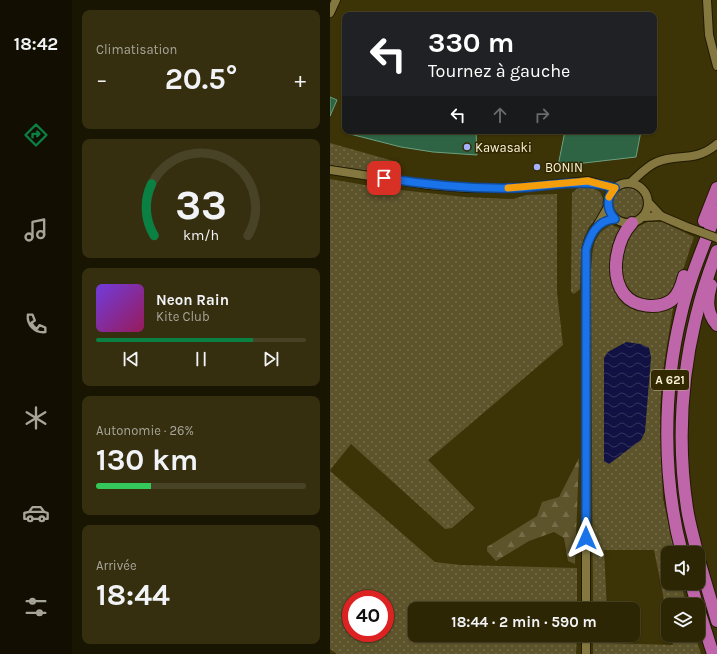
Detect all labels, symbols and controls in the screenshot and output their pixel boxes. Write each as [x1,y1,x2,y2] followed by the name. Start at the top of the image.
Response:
[428,26,514,59] text: 330 m
[362,28,414,80] icon: left
[14,33,58,55] text: 18:42
[96,42,177,57] text: Climatisation
[428,60,570,82] text: Tournez à gauche
[165,61,237,97] text: 20.5°
[96,67,108,93] text: −
[294,67,306,93] text: +
[447,104,469,126] icon: left
[489,104,511,126] icon: ahead
[531,104,553,126] icon: right
[22,121,50,149] icon: directions
[475,140,532,155] place label: Kawasaki
[462,142,472,152] marker: Kawasaki
[545,160,583,175] place label: BONIN
[367,161,401,195] pin
[532,162,542,172] marker: BONIN
[373,167,395,189] icon: arrive
[175,181,227,229] text: 33
[22,216,50,244] icon: music
[183,227,219,244] text: km/h
[156,291,229,309] text: Neon Rain
[156,309,210,324] text: Kite Club
[22,310,50,338] icon: phone
[120,348,142,370] icon: previous
[190,348,212,370] icon: pause
[260,348,282,370] icon: next
[651,370,689,390] road number: A 621
[22,404,50,432] icon: climate
[96,423,194,438] text: Autonomie · 26%
[96,442,198,478] text: 130 km
[22,499,50,527] icon: car
[565,517,607,559] position arrow
[661,546,705,642] map controls
[661,546,705,590] button: sound
[96,558,137,573] text: Arrivée
[96,577,170,613] text: 18:44
[342,590,394,642] speed limit sign: 40
[22,593,50,621] icon: filters
[661,598,705,642] button: layers
[451,613,597,631] text: 18:44 · 2 min · 590 m

